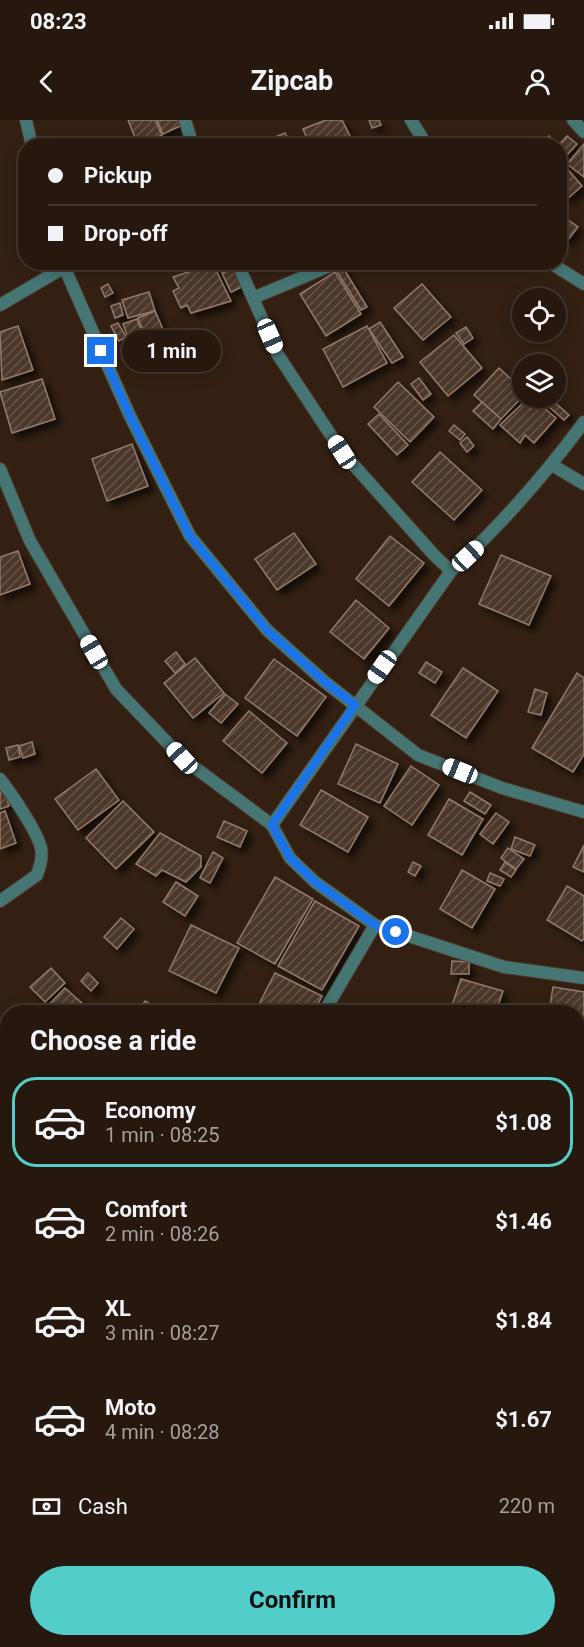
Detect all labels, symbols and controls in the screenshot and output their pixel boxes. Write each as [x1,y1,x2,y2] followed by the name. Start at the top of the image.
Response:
[30,9,87,34] text: 08:23
[30,65,63,98] icon: back
[251,65,333,97] text: Zipcab
[521,65,554,98] icon: person
[84,163,152,188] text: Pickup
[84,221,168,246] text: Drop-off
[512,288,566,408] map controls
[512,288,566,342] button: locate
[254,316,286,356] car
[122,330,221,372] callout: 1 min
[87,337,114,364] route end
[146,339,197,363] text: 1 min
[512,354,566,408] button: layers
[325,432,359,472] car
[449,537,487,575] car
[77,632,111,672] car
[364,647,400,687] car
[163,739,201,777] car
[440,756,480,786] car
[382,918,409,945] route start
[30,1025,196,1057] text: Choose a ride
[33,1095,87,1149] icon: car
[105,1098,196,1123] text: Economy
[495,1110,552,1135] text: $1.08
[105,1123,220,1147] text: 1 min · 08:25
[33,1194,87,1248] icon: car
[105,1197,187,1222] text: Comfort
[495,1209,552,1234] text: $1.46
[105,1222,220,1246] text: 2 min · 08:26
[33,1293,87,1347] icon: car
[105,1296,131,1321] text: XL
[495,1308,552,1333] text: $1.84
[105,1321,220,1345] text: 3 min · 08:27
[33,1392,87,1446] icon: car
[105,1395,156,1420] text: Moto
[495,1407,552,1432] text: $1.67
[105,1420,220,1444] text: 4 min · 08:28
[30,1490,63,1523] icon: cash
[78,1494,128,1519] text: Cash
[499,1494,555,1518] text: 220 m
[30,1566,555,1635] button: Confirm

